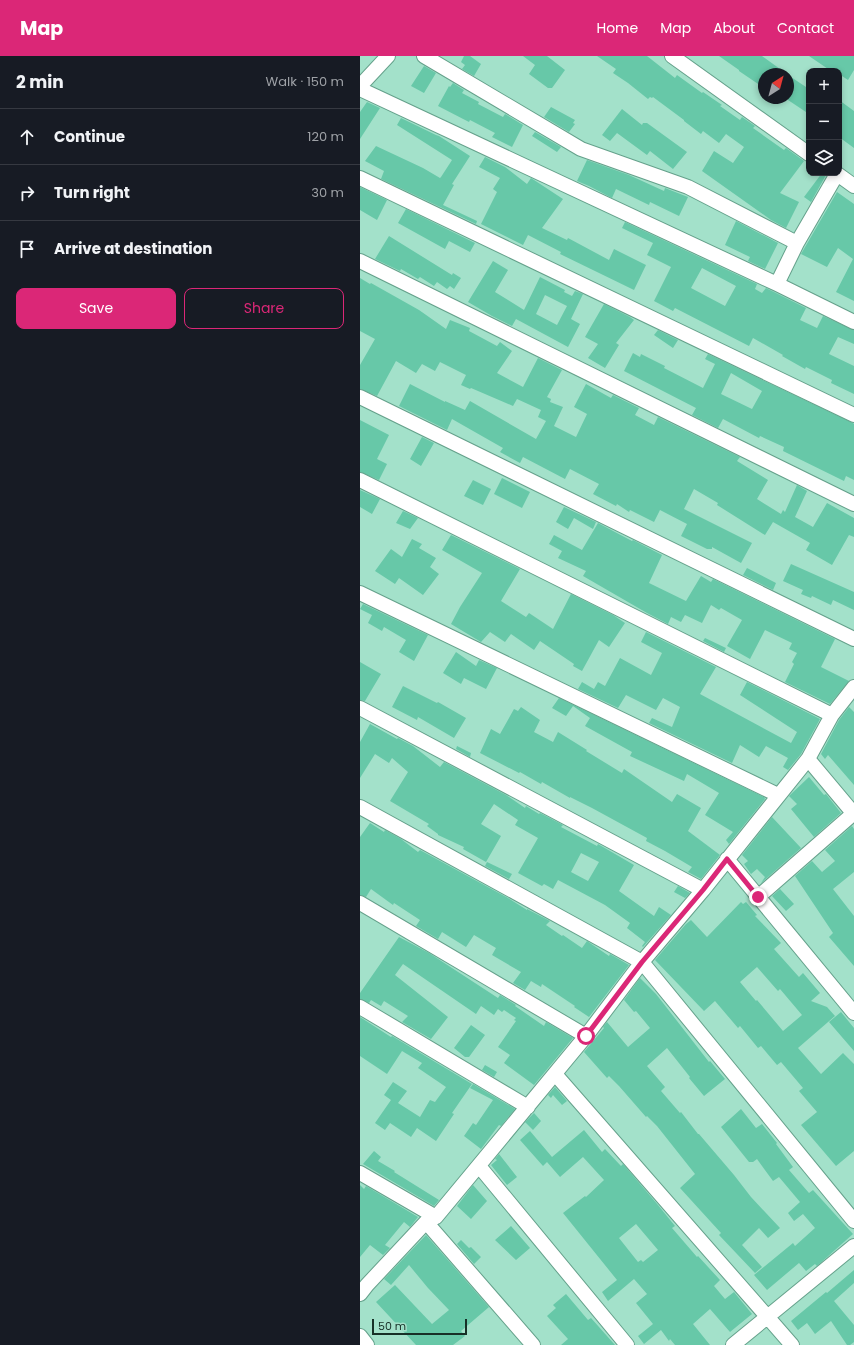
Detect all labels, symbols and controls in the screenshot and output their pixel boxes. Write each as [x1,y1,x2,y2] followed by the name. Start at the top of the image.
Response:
[20,15,63,42] text: Map
[596,18,638,38] text: Home
[660,18,691,38] text: Map
[713,18,755,38] text: About
[777,18,834,38] text: Contact
[758,68,794,104] north arrow
[806,68,842,176] map controls
[806,68,842,104] button: +
[16,70,64,94] text: 2 min
[266,72,344,91] text: Walk · 150 m
[806,104,842,140] button: −
[16,126,38,148] icon: ahead
[54,126,125,147] text: Continue
[307,127,344,146] text: 120 m
[806,140,842,176] button: layers
[16,182,38,204] icon: right
[54,182,130,203] text: Turn right
[311,183,344,202] text: 30 m
[16,238,38,260] icon: arrive
[54,238,212,259] text: Arrive at destination
[16,288,176,329] button: Save
[184,288,344,329] button: Share
[749,888,767,906] route end
[577,1027,595,1045] route start
[372,1317,467,1336] scale bar
[378,1318,406,1334] text: 50 m

